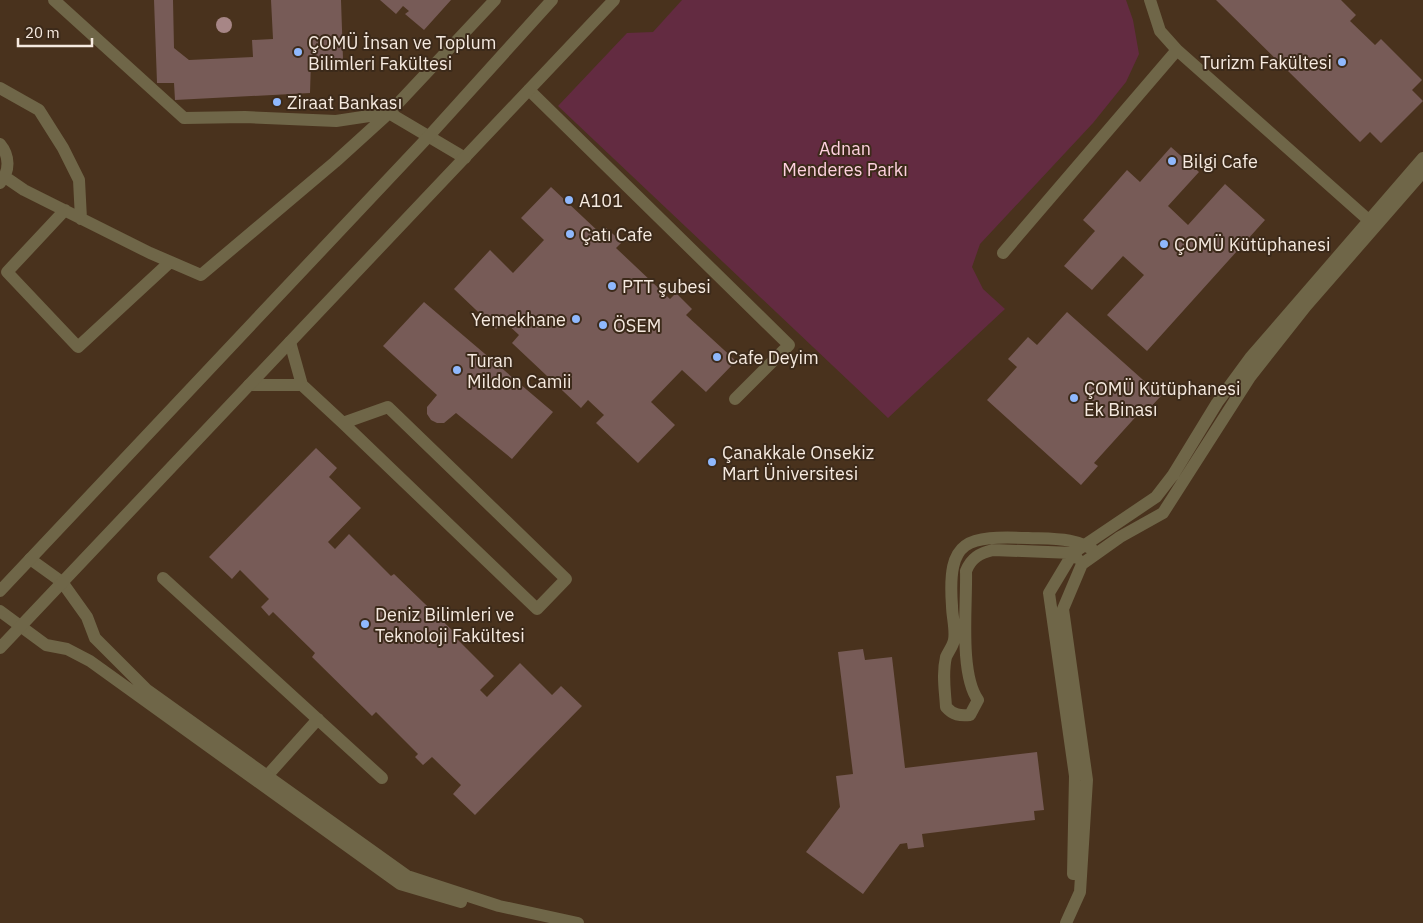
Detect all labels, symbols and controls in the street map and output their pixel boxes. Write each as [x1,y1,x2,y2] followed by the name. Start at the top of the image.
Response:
[18,15,91,47] scale bar
[25,23,60,42] text: 20 m
[308,31,496,75] place label: ÇOMÜ İnsan ve Toplum Bilimleri Fakültesi
[292,46,304,58] marker: ÇOMÜ İnsan ve Toplum Bilimleri Fakültesi
[1200,51,1332,74] place label: Turizm Fakültesi
[1336,56,1348,68] marker: Turizm Fakültesi
[287,91,402,114] place label: Ziraat Bankası
[271,96,283,108] marker: Ziraat Bankası
[782,137,908,181] park label: Adnan Menderes Parkı
[1182,150,1258,173] place label: Bilgi Cafe
[1166,155,1178,167] marker: Bilgi Cafe
[579,189,623,212] place label: A101
[563,194,575,206] marker: A101
[580,223,652,246] place label: Çatı Cafe
[564,228,576,240] marker: Çatı Cafe
[1174,233,1330,256] place label: ÇOMÜ Kütüphanesi
[1158,238,1170,250] marker: ÇOMÜ Kütüphanesi
[622,275,711,298] place label: PTT şubesi
[606,280,618,292] marker: PTT şubesi
[471,308,566,331] place label: Yemekhane
[570,313,582,325] marker: Yemekhane
[613,314,661,337] place label: ÖSEM
[597,319,609,331] marker: ÖSEM
[727,346,819,369] place label: Cafe Deyim
[467,349,572,393] place label: Turan Mildon Camii
[711,351,723,363] marker: Cafe Deyim
[451,364,463,376] marker: Turan Mildon Camii
[1084,377,1240,421] place label: ÇOMÜ Kütüphanesi Ek Binası
[1068,392,1080,404] marker: ÇOMÜ Kütüphanesi Ek Binası
[722,441,874,485] place label: Çanakkale Onsekiz Mart Üniversitesi
[706,456,718,468] marker: Çanakkale Onsekiz Mart Üniversitesi
[375,603,525,647] place label: Deniz Bilimleri ve Teknoloji Fakültesi
[359,618,371,630] marker: Deniz Bilimleri ve Teknoloji Fakültesi

